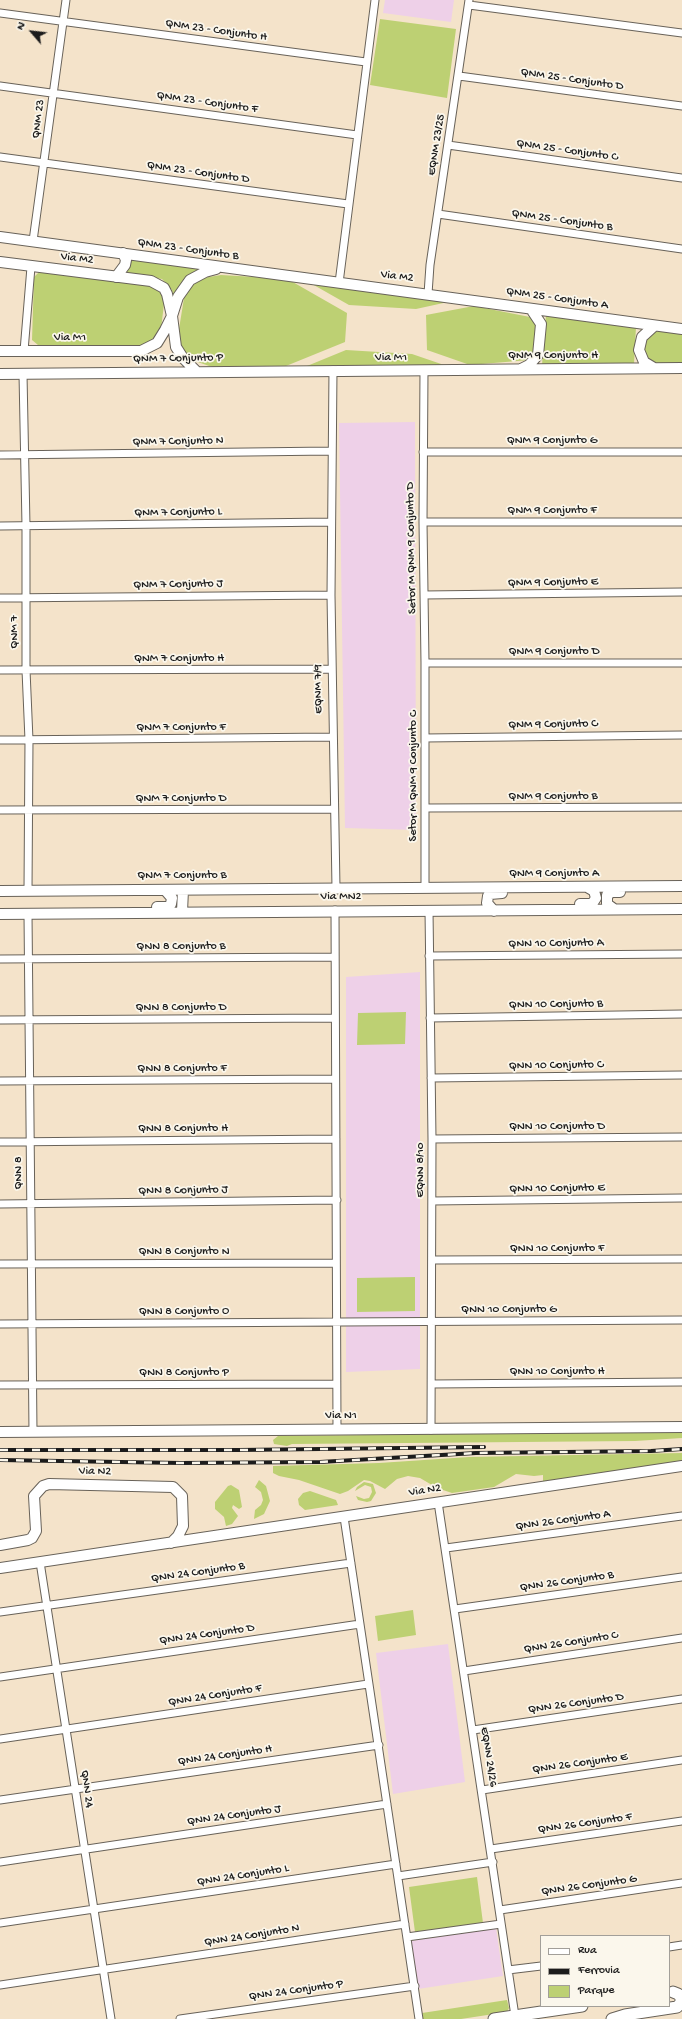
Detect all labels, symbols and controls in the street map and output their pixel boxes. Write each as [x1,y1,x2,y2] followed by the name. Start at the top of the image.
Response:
[12,12,52,52] north arrow
[164,17,268,45] street label: QNM 23 - Conjunto H
[14,20,28,32] text: N
[520,66,624,94] street label: QNM 25 - Conjunto D
[155,89,259,117] street label: QNM 23 - Conjunto F
[29,99,49,139] street label: QNM 23
[425,113,449,177] street label: EQNM 23/25
[515,137,619,165] street label: QNM 25 - Conjunto C
[146,159,250,187] street label: QNM 23 - Conjunto D
[510,207,614,235] street label: QNM 25 - Conjunto B
[137,236,239,264] street label: QNM 23 - Conjunto B
[60,250,94,268] street label: Via M2
[380,268,414,286] street label: Via M2
[505,285,609,313] street label: QNM 25 - Conjunto A
[54,331,86,345] street label: Via M1
[508,349,598,363] street label: QNM 9 Conjunto H
[133,351,223,367] street label: QNM 7 Conjunto P
[375,351,407,365] street label: Via M1
[132,434,224,450] street label: QNM 7 Conjunto N
[507,434,597,448] street label: QNM 9 Conjunto G
[404,482,420,614] street label: Setor M QNM 9 Conjunto D
[507,504,597,518] street label: QNM 9 Conjunto F
[134,505,222,521] street label: QNM 7 Conjunto L
[508,575,598,591] street label: QNM 9 Conjunto E
[133,577,223,593] street label: QNM 7 Conjunto J
[8,615,22,649] street label: QNM 7
[509,645,599,659] street label: QNM 9 Conjunto D
[134,652,224,666] street label: QNM 7 Conjunto H
[311,664,327,714] street label: EQNM 7/9
[407,711,421,841] street label: Setor M QNM 9 Conjunto C
[508,717,598,733] street label: QNM 9 Conjunto C
[136,721,226,735] street label: QNM 7 Conjunto F
[508,790,598,804] street label: QNM 9 Conjunto B
[135,792,227,806] street label: QNM 7 Conjunto D
[509,867,599,881] street label: QNM 9 Conjunto A
[137,869,227,883] street label: QNM 7 Conjunto B
[321,890,361,904] street label: Via MN2
[508,936,604,952] street label: QNN 10 Conjunto A
[136,940,226,954] street label: QNN 8 Conjunto B
[509,997,603,1013] street label: QNN 10 Conjunto B
[135,1001,227,1015] street label: QNN 8 Conjunto D
[508,1058,604,1074] street label: QNN 10 Conjunto C
[137,1062,227,1076] street label: QNN 8 Conjunto F
[509,1120,605,1134] street label: QNN 10 Conjunto D
[138,1122,228,1136] street label: QNN 8 Conjunto H
[414,1142,428,1198] street label: EQNN 8/10
[12,1156,26,1190] street label: QNN 8
[509,1181,605,1197] street label: QNN 10 Conjunto E
[138,1183,228,1199] street label: QNN 8 Conjunto J
[510,1242,604,1256] street label: QNN 10 Conjunto F
[138,1245,230,1259] street label: QNN 8 Conjunto N
[461,1303,557,1317] street label: QNN 10 Conjunto G
[139,1305,229,1319] street label: QNN 8 Conjunto O
[509,1365,605,1379] street label: QNN 10 Conjunto H
[139,1366,229,1380] street label: QNN 8 Conjunto P
[325,1409,357,1423] street label: Via N1
[79,1465,111,1479] street label: Via N2
[408,1481,442,1501] street label: Via N2
[515,1507,611,1535] street label: QNN 26 Conjunto A
[150,1559,246,1587] street label: QNN 24 Conjunto B
[519,1568,615,1596] street label: QNN 26 Conjunto B
[158,1621,256,1649] street label: QNN 24 Conjunto D
[523,1628,619,1658] street label: QNN 26 Conjunto C
[167,1682,263,1710] street label: QNN 24 Conjunto F
[527,1690,625,1718] street label: QNN 26 Conjunto D
[476,1726,500,1788] street label: EQNN 24/26
[177,1742,273,1770] street label: QNN 24 Conjunto H
[531,1750,629,1778] street label: QNN 26 Conjunto E
[76,1769,96,1809] street label: QNN 24
[186,1802,282,1830] street label: QNN 24 Conjunto J
[537,1810,633,1838] street label: QNN 26 Conjunto F
[196,1862,290,1890] street label: QNN 24 Conjunto L
[540,1872,638,1900] street label: QNN 26 Conjunto G
[203,1921,301,1951] street label: QNN 24 Conjunto N
[540,1935,670,2007] legend
[578,1944,597,1958] text: Rua
[578,1964,620,1978] text: Ferrovia
[248,1977,344,2005] street label: QNN 24 Conjunto P
[578,1984,615,1998] text: Parque

